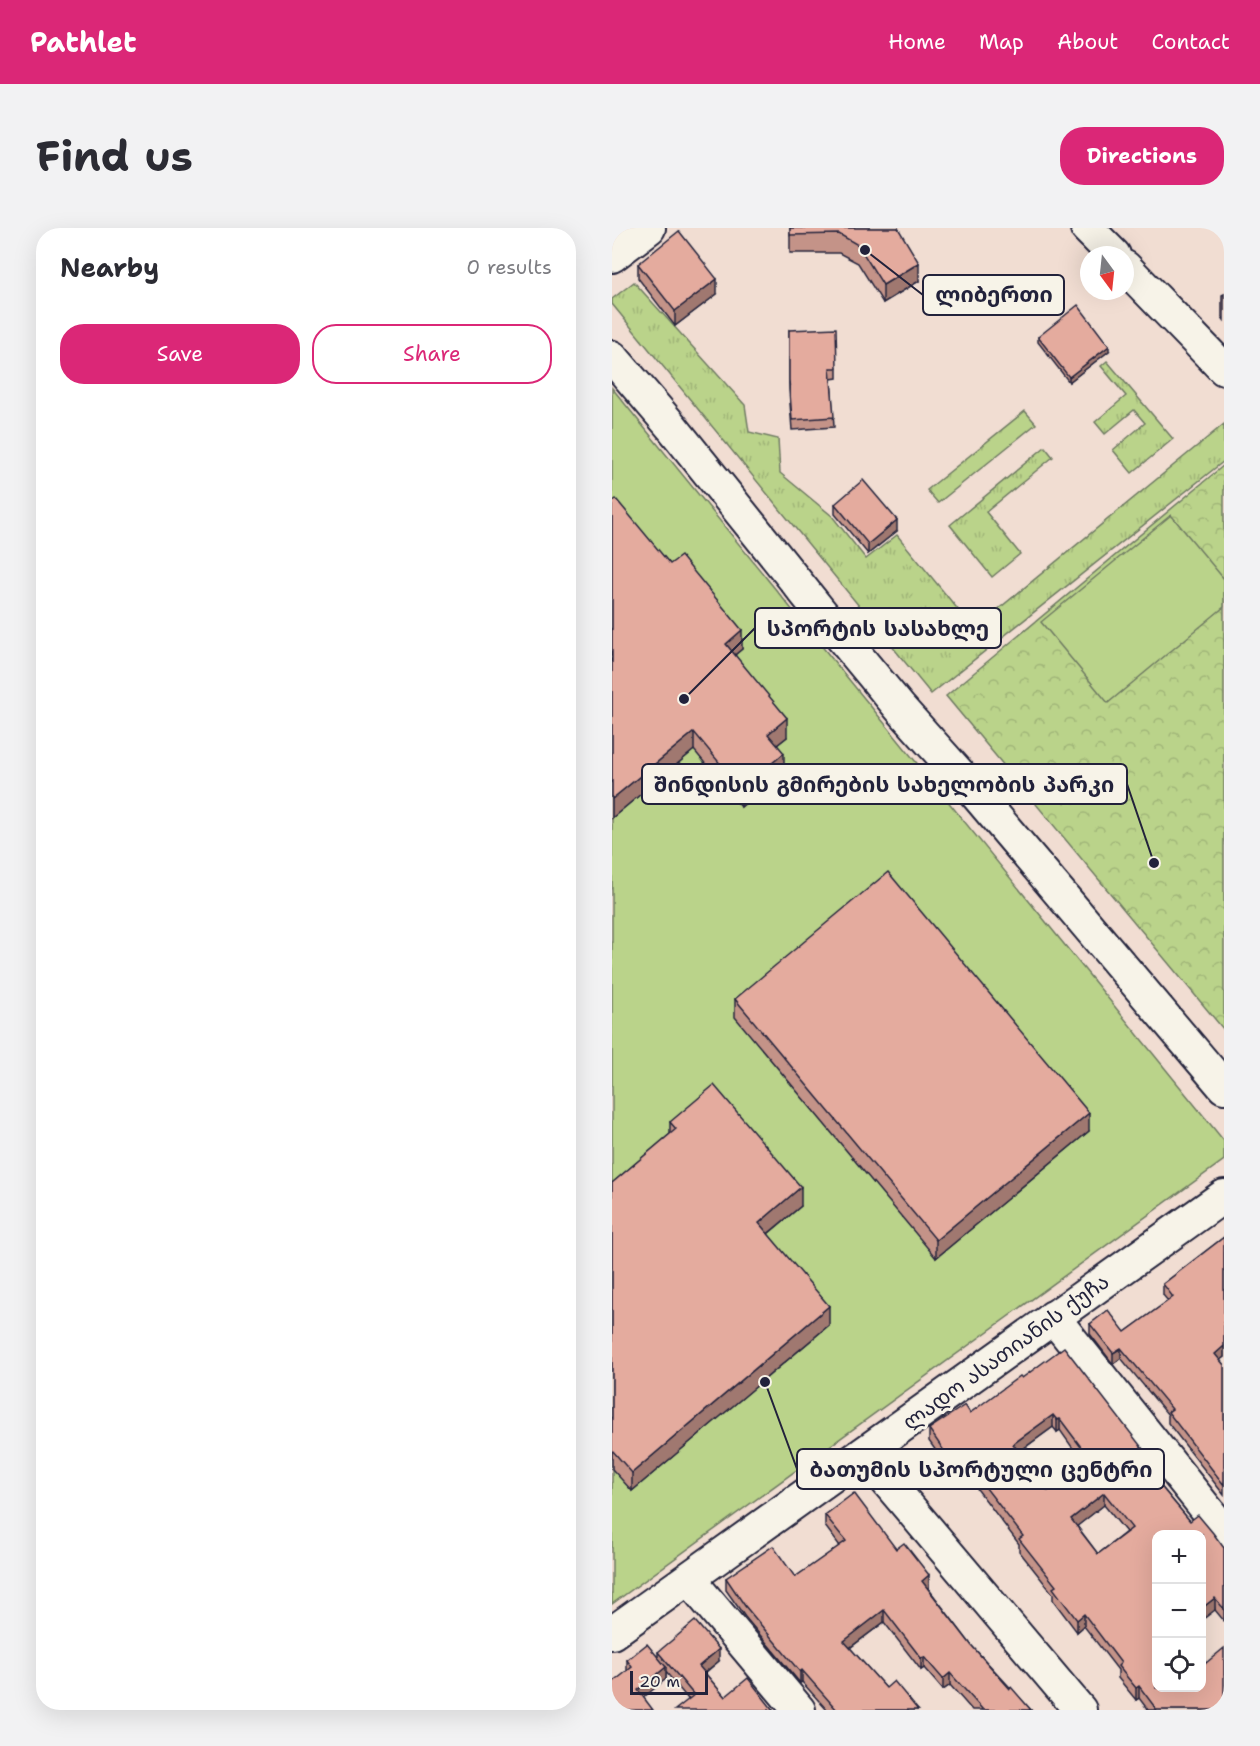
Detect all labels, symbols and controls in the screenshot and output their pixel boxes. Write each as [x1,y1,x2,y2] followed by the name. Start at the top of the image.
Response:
[30,23,137,61] text: Pathlet
[888,28,946,56] text: Home
[979,28,1024,56] text: Map
[1057,28,1118,56] text: About
[1151,28,1230,56] text: Contact
[1060,127,1224,185] button: Directions
[36,128,193,184] text: Find us
[1080,246,1134,300] north arrow
[60,250,159,285] text: Nearby
[466,254,552,280] text: 0 results
[923,275,1064,315] callout: ლიბერთი
[935,280,1053,309] text: ლიბერთი
[60,324,300,384] button: Save
[312,324,552,384] button: Share
[755,608,1001,648] callout: სპორტის სასახლე
[767,614,989,643] text: სპორტის სასახლე
[642,764,1127,804] callout: შინდისის გმირების სახელობის პარკი
[654,770,1114,799] text: შინდისის გმირების სახელობის პარკი
[897,1268,1115,1436] street label: ლადო ასათიანის ქუჩა
[797,1449,1164,1489] callout: ბათუმის სპორტული ცენტრი
[810,1455,1152,1484] text: ბათუმის სპორტული ცენტრი
[1152,1530,1206,1692] map controls
[1152,1530,1206,1584] button: +
[1152,1584,1206,1638] button: −
[1152,1638,1206,1692] button: locate
[630,1668,708,1696] scale bar
[639,1671,680,1692] text: 20 m

